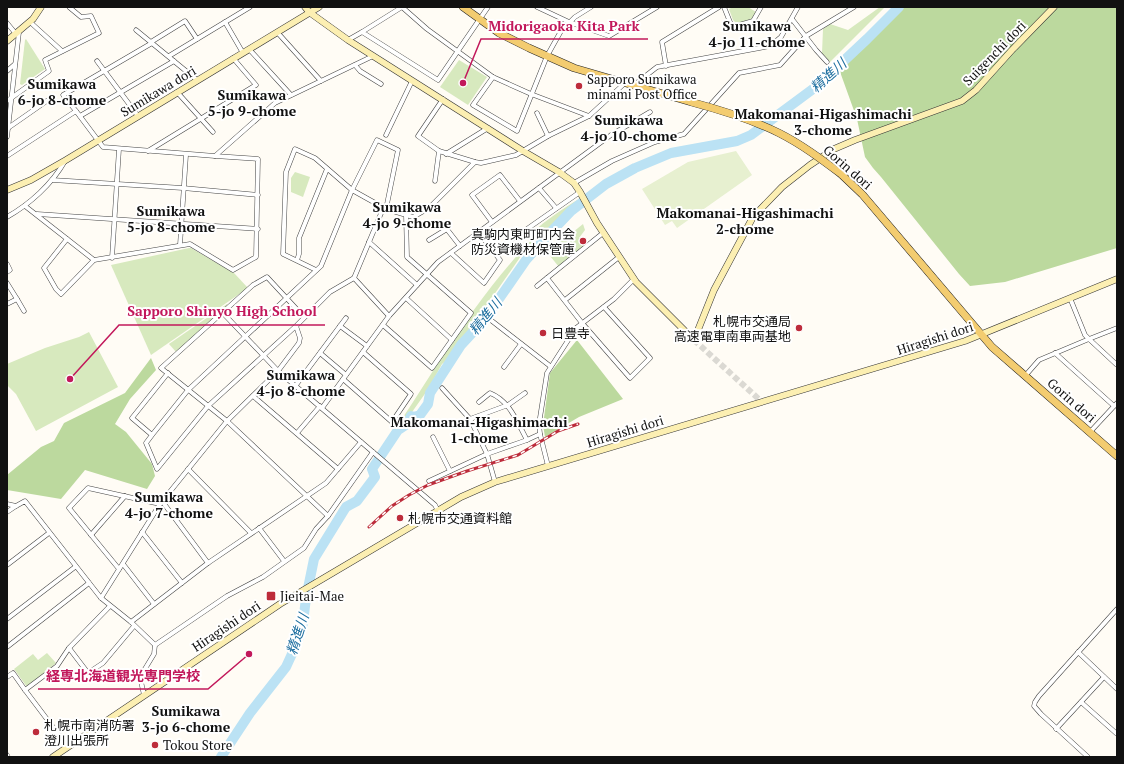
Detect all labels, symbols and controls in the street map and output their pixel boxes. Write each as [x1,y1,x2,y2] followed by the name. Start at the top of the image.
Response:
[481,13,648,39] callout: Midorigaoka Kita Park
[488,16,641,35] text: Midorigaoka Kita Park
[709,16,806,51] district label: Sumikawa 4-jo 11-chome
[959,17,1030,89] street label: Suigenchi dori
[806,53,851,96] water label: 精進川
[117,61,199,121] street label: Sumikawa dori
[587,70,697,103] place label: Sapporo Sumikawa minami Post Office
[18,74,107,109] district label: Sumikawa 6-jo 8-chome
[574,81,584,91] marker: Sapporo Sumikawa minami Post Office
[208,85,297,120] district label: Sumikawa 5-jo 9-chome
[734,104,912,139] district label: Makomanai-Higashimachi 3-chome
[581,110,678,145] district label: Sumikawa 4-jo 10-chome
[820,141,876,193] street label: Gorin dori
[363,197,452,232] district label: Sumikawa 4-jo 9-chome
[127,201,216,236] district label: Sumikawa 5-jo 8-chome
[656,203,834,238] district label: Makomanai-Higashimachi 2-chome
[471,225,575,258] place label: 真駒内東町町内会 防災資機材保管庫
[578,236,588,246] marker: 真駒内東町町内会 防災資機材保管庫
[464,292,507,338] water label: 精進川
[119,299,325,325] callout: Sapporo Shinyo High School
[127,301,317,320] text: Sapporo Shinyo High School
[674,312,791,345] place label: 札幌市交通局 高速電車南車両基地
[894,317,976,359] street label: Hiragishi dori
[794,323,804,333] marker: 札幌市交通局 高速電車南車両基地
[551,324,590,342] place label: 日豊寺
[538,328,548,338] marker: 日豊寺
[257,365,346,400] district label: Sumikawa 4-jo 8-chome
[1044,374,1100,426] street label: Gorin dori
[584,411,666,451] street label: Hiragishi dori
[390,412,568,447] district label: Makomanai-Higashimachi 1-chome
[125,487,214,522] district label: Sumikawa 4-jo 7-chome
[408,509,512,527] place label: 札幌市交通資料館
[395,513,405,523] marker: 札幌市交通資料館
[280,587,344,605] place label: Jieitai-Mae
[265,590,277,602] marker: Jieitai-Mae
[188,596,264,656] street label: Hiragishi dori
[281,609,313,657] water label: 精進川
[38,663,208,689] callout: 経専北海道観光専門学校
[46,666,200,685] text: 経専北海道観光専門学校
[142,701,231,736] district label: Sumikawa 3-jo 6-chome
[44,716,135,749] place label: 札幌市南消防署 澄川出張所
[31,727,41,737] marker: 札幌市南消防署 澄川出張所
[163,736,232,754] place label: Tokou Store
[150,740,160,750] marker: Tokou Store

